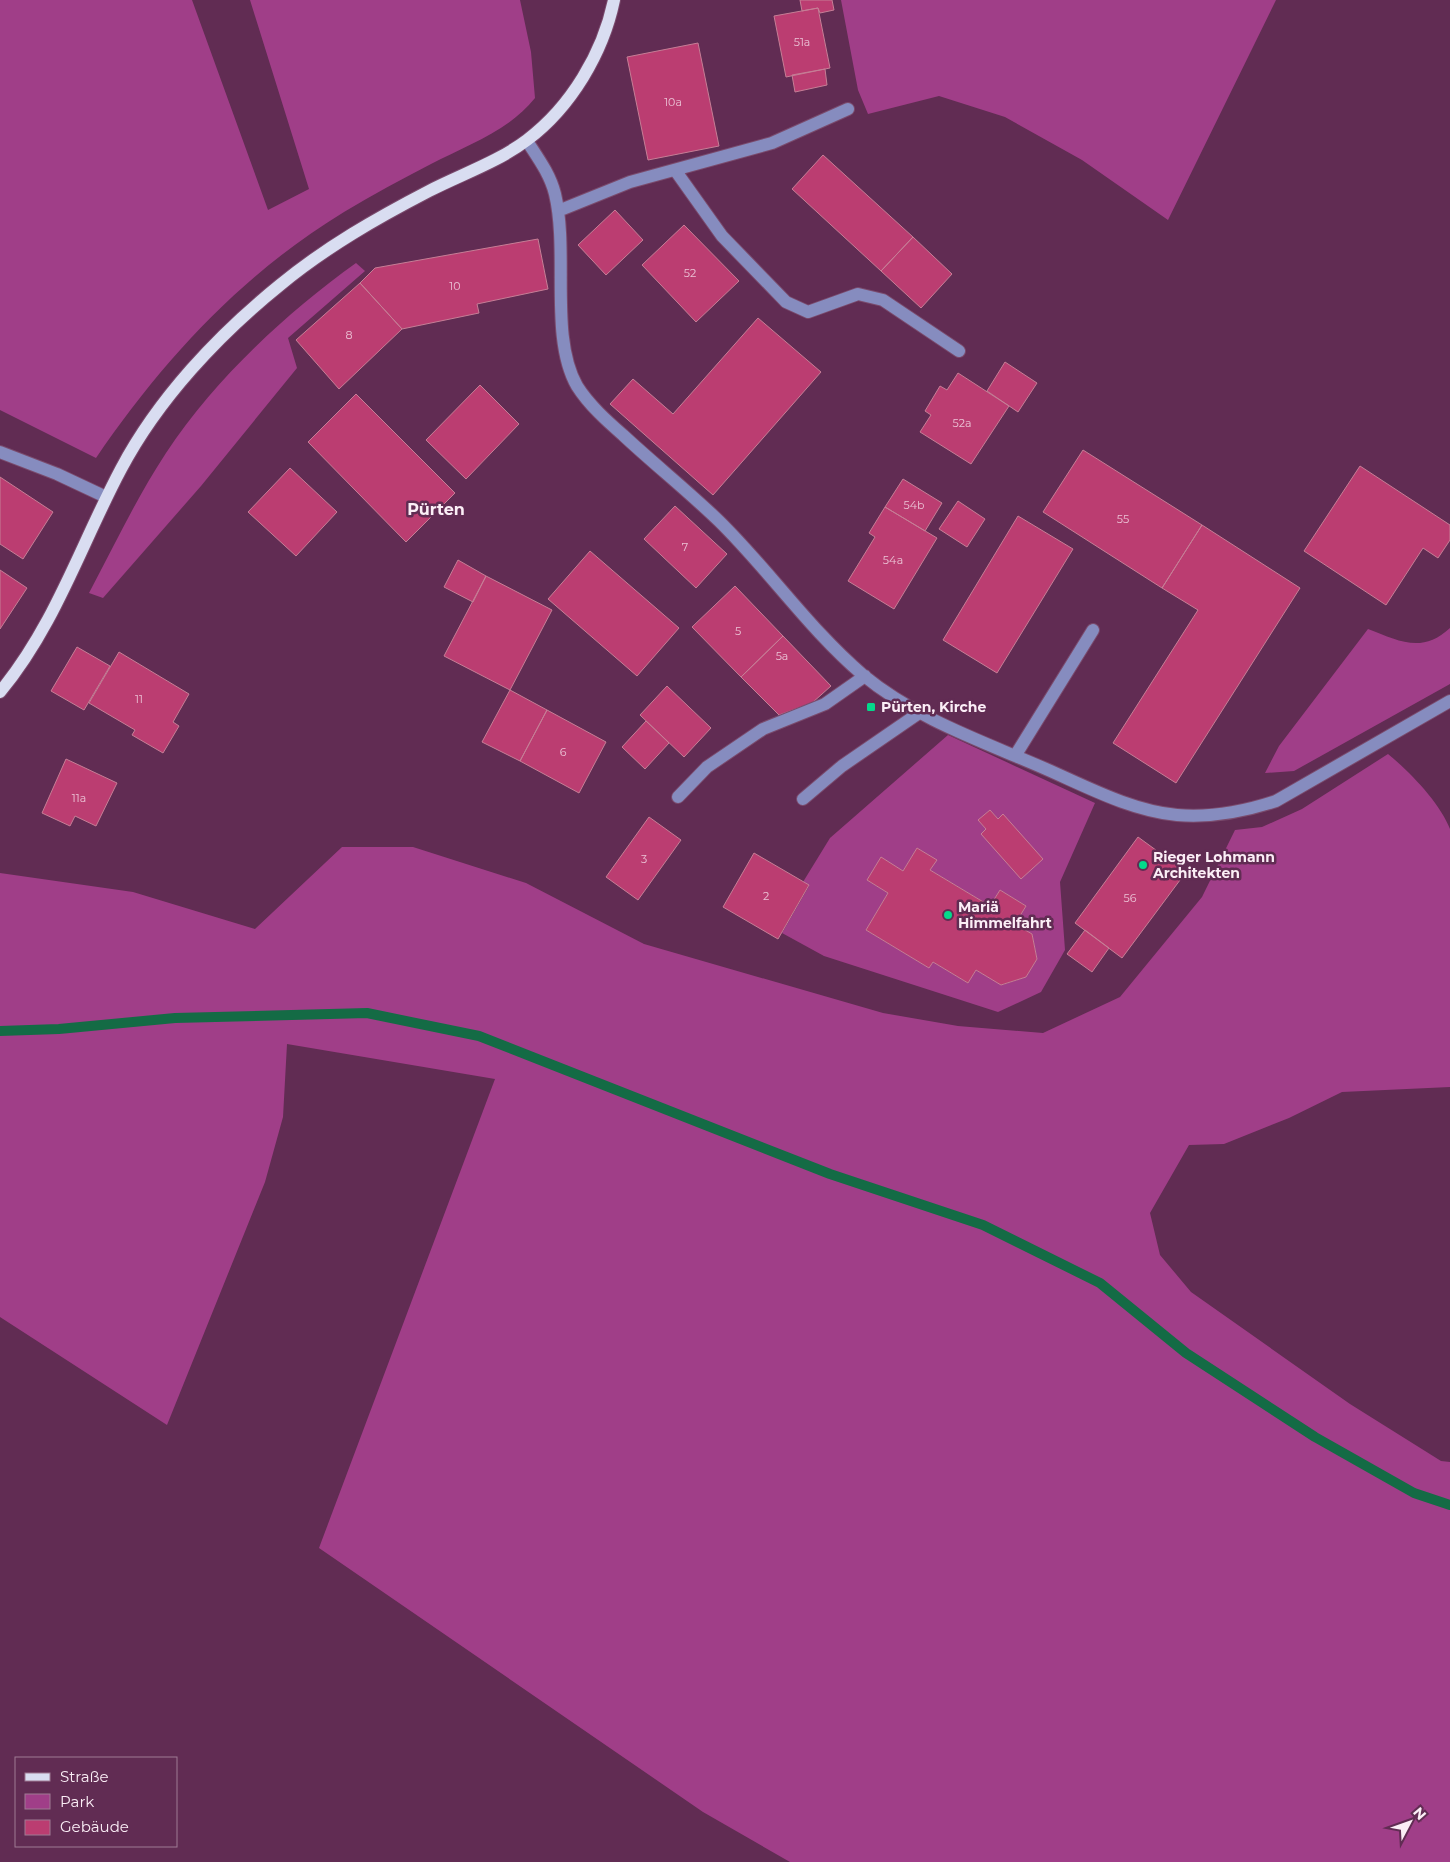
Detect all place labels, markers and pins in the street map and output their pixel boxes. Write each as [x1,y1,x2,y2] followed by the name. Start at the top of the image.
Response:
[881,698,987,716] place label: Pürten, Kirche
[865,701,877,713] marker: Pürten, Kirche
[1152,848,1275,882] place label: Rieger Lohmann Architekten
[1137,859,1149,871] marker: Rieger Lohmann Architekten
[958,898,1052,932] place label: Mariä Himmelfahrt
[942,909,954,921] marker: Mariä Himmelfahrt

